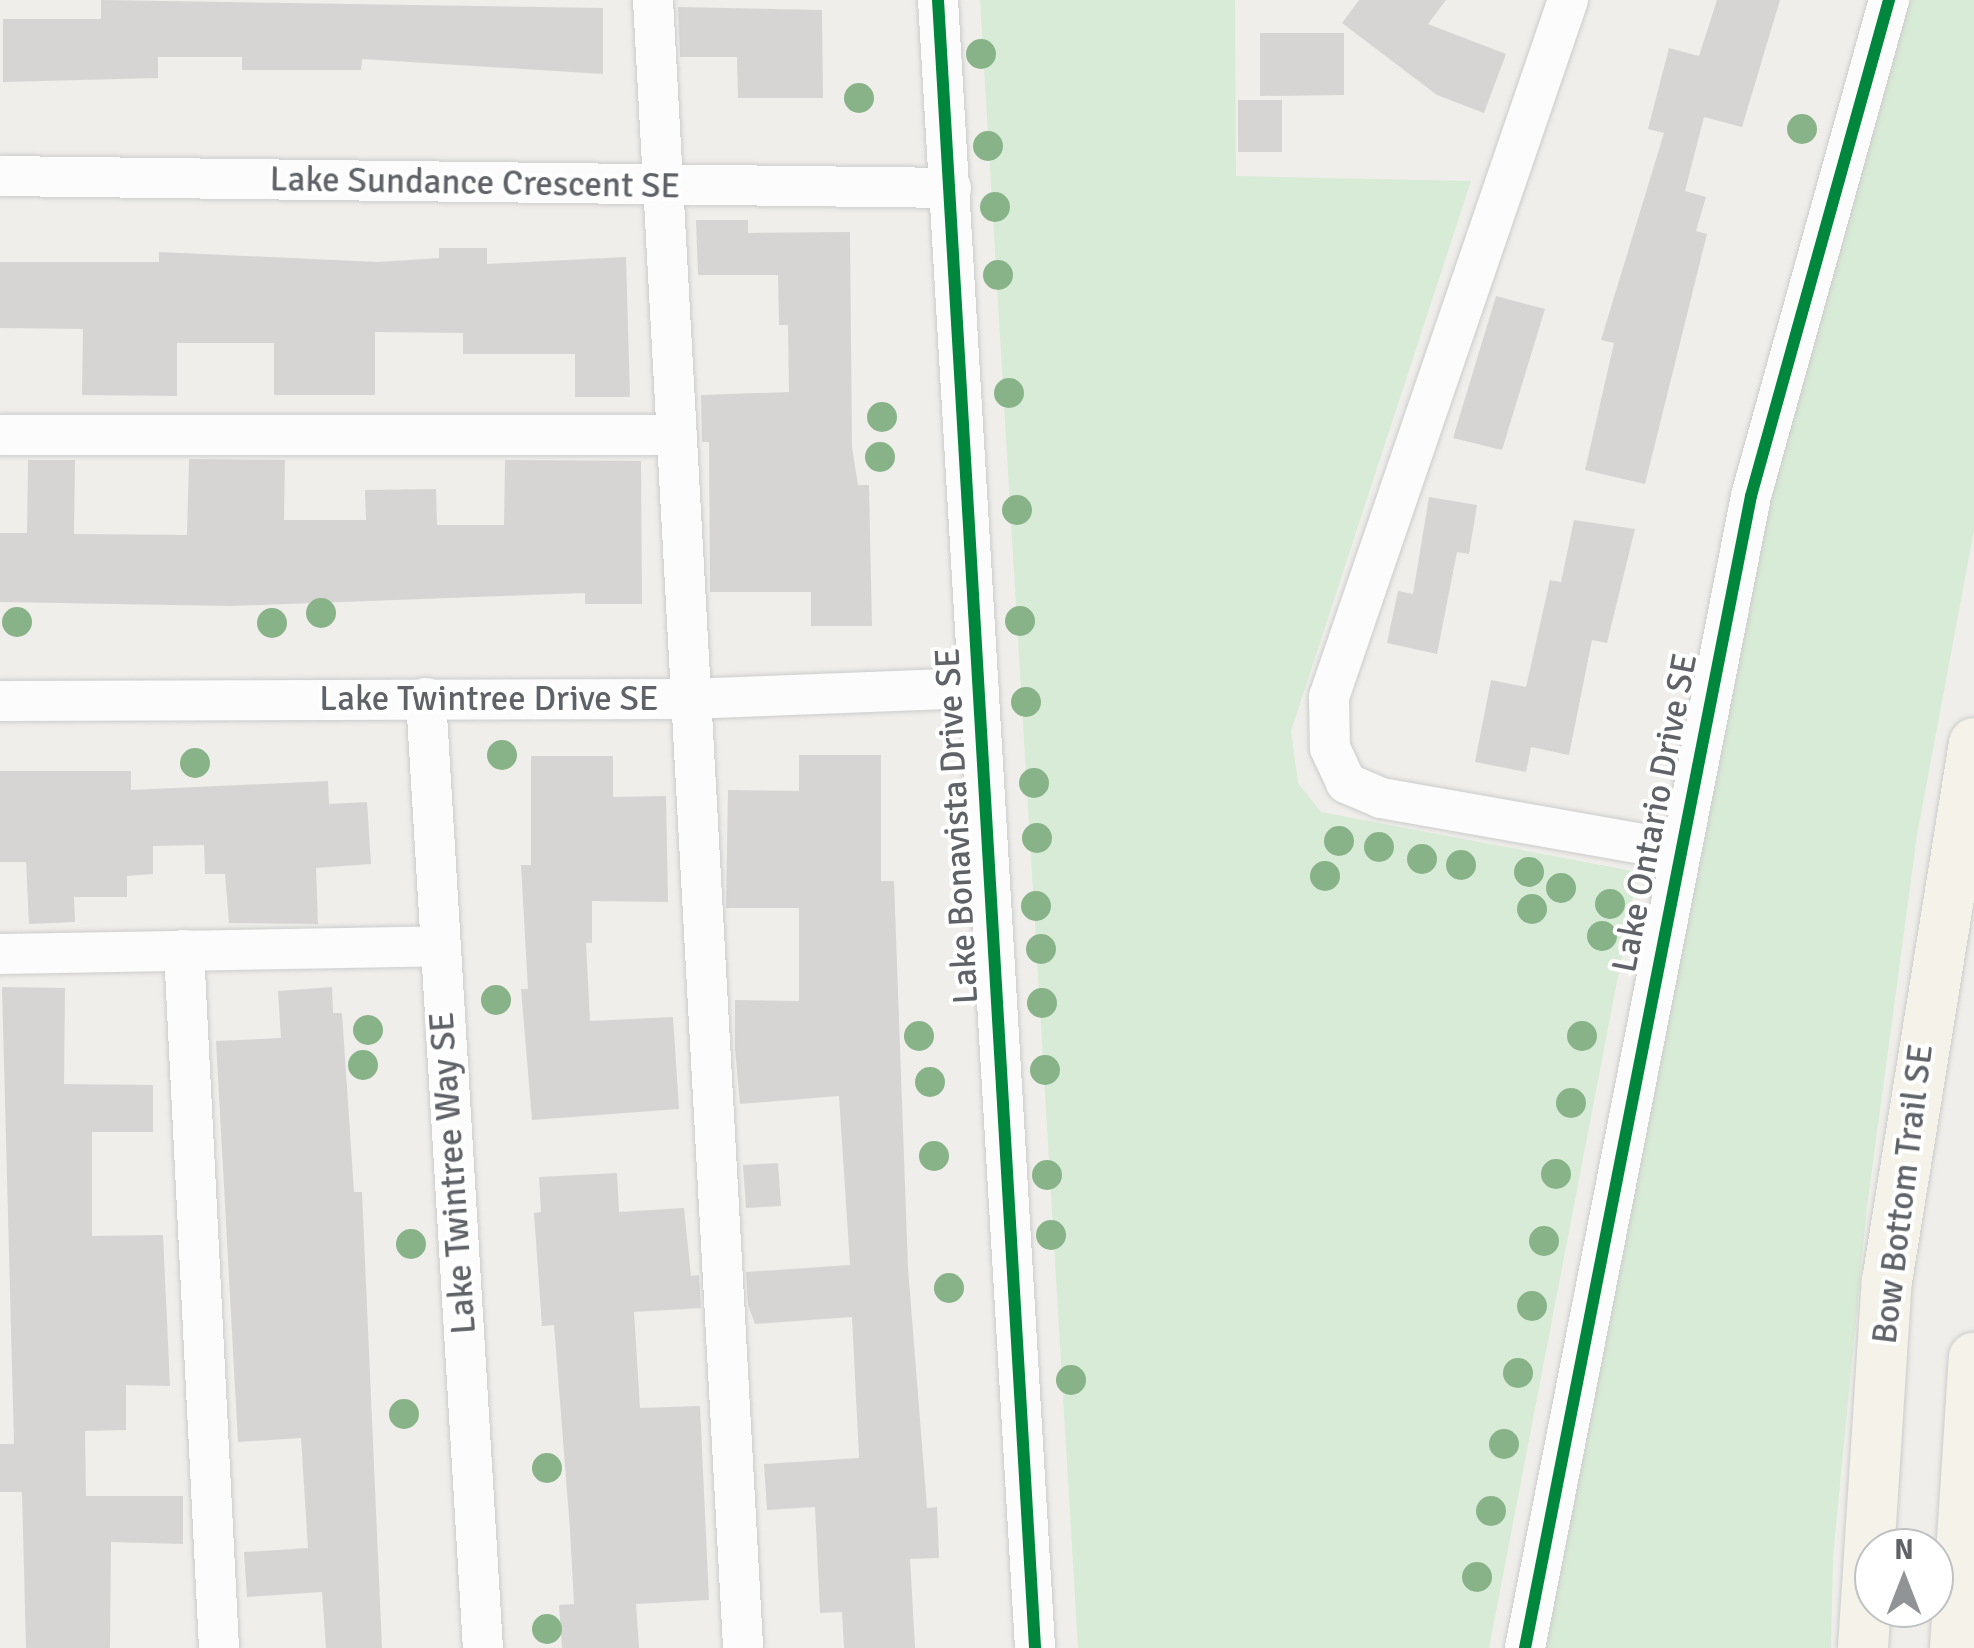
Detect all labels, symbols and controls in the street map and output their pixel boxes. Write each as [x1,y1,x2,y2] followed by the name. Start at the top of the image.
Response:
[269,158,681,208] street label: Lake Sundance Crescent SE
[927,647,987,1005] street label: Lake Bonavista Drive SE
[1603,650,1707,976] street label: Lake Ontario Drive SE
[319,678,659,720] street label: Lake Twintree Drive SE
[421,1010,485,1336] street label: Lake Twintree Way SE
[1864,1042,1942,1346] street label: Bow Bottom Trail SE
[1854,1528,1954,1628] north arrow
[1894,1533,1914,1567] text: N

